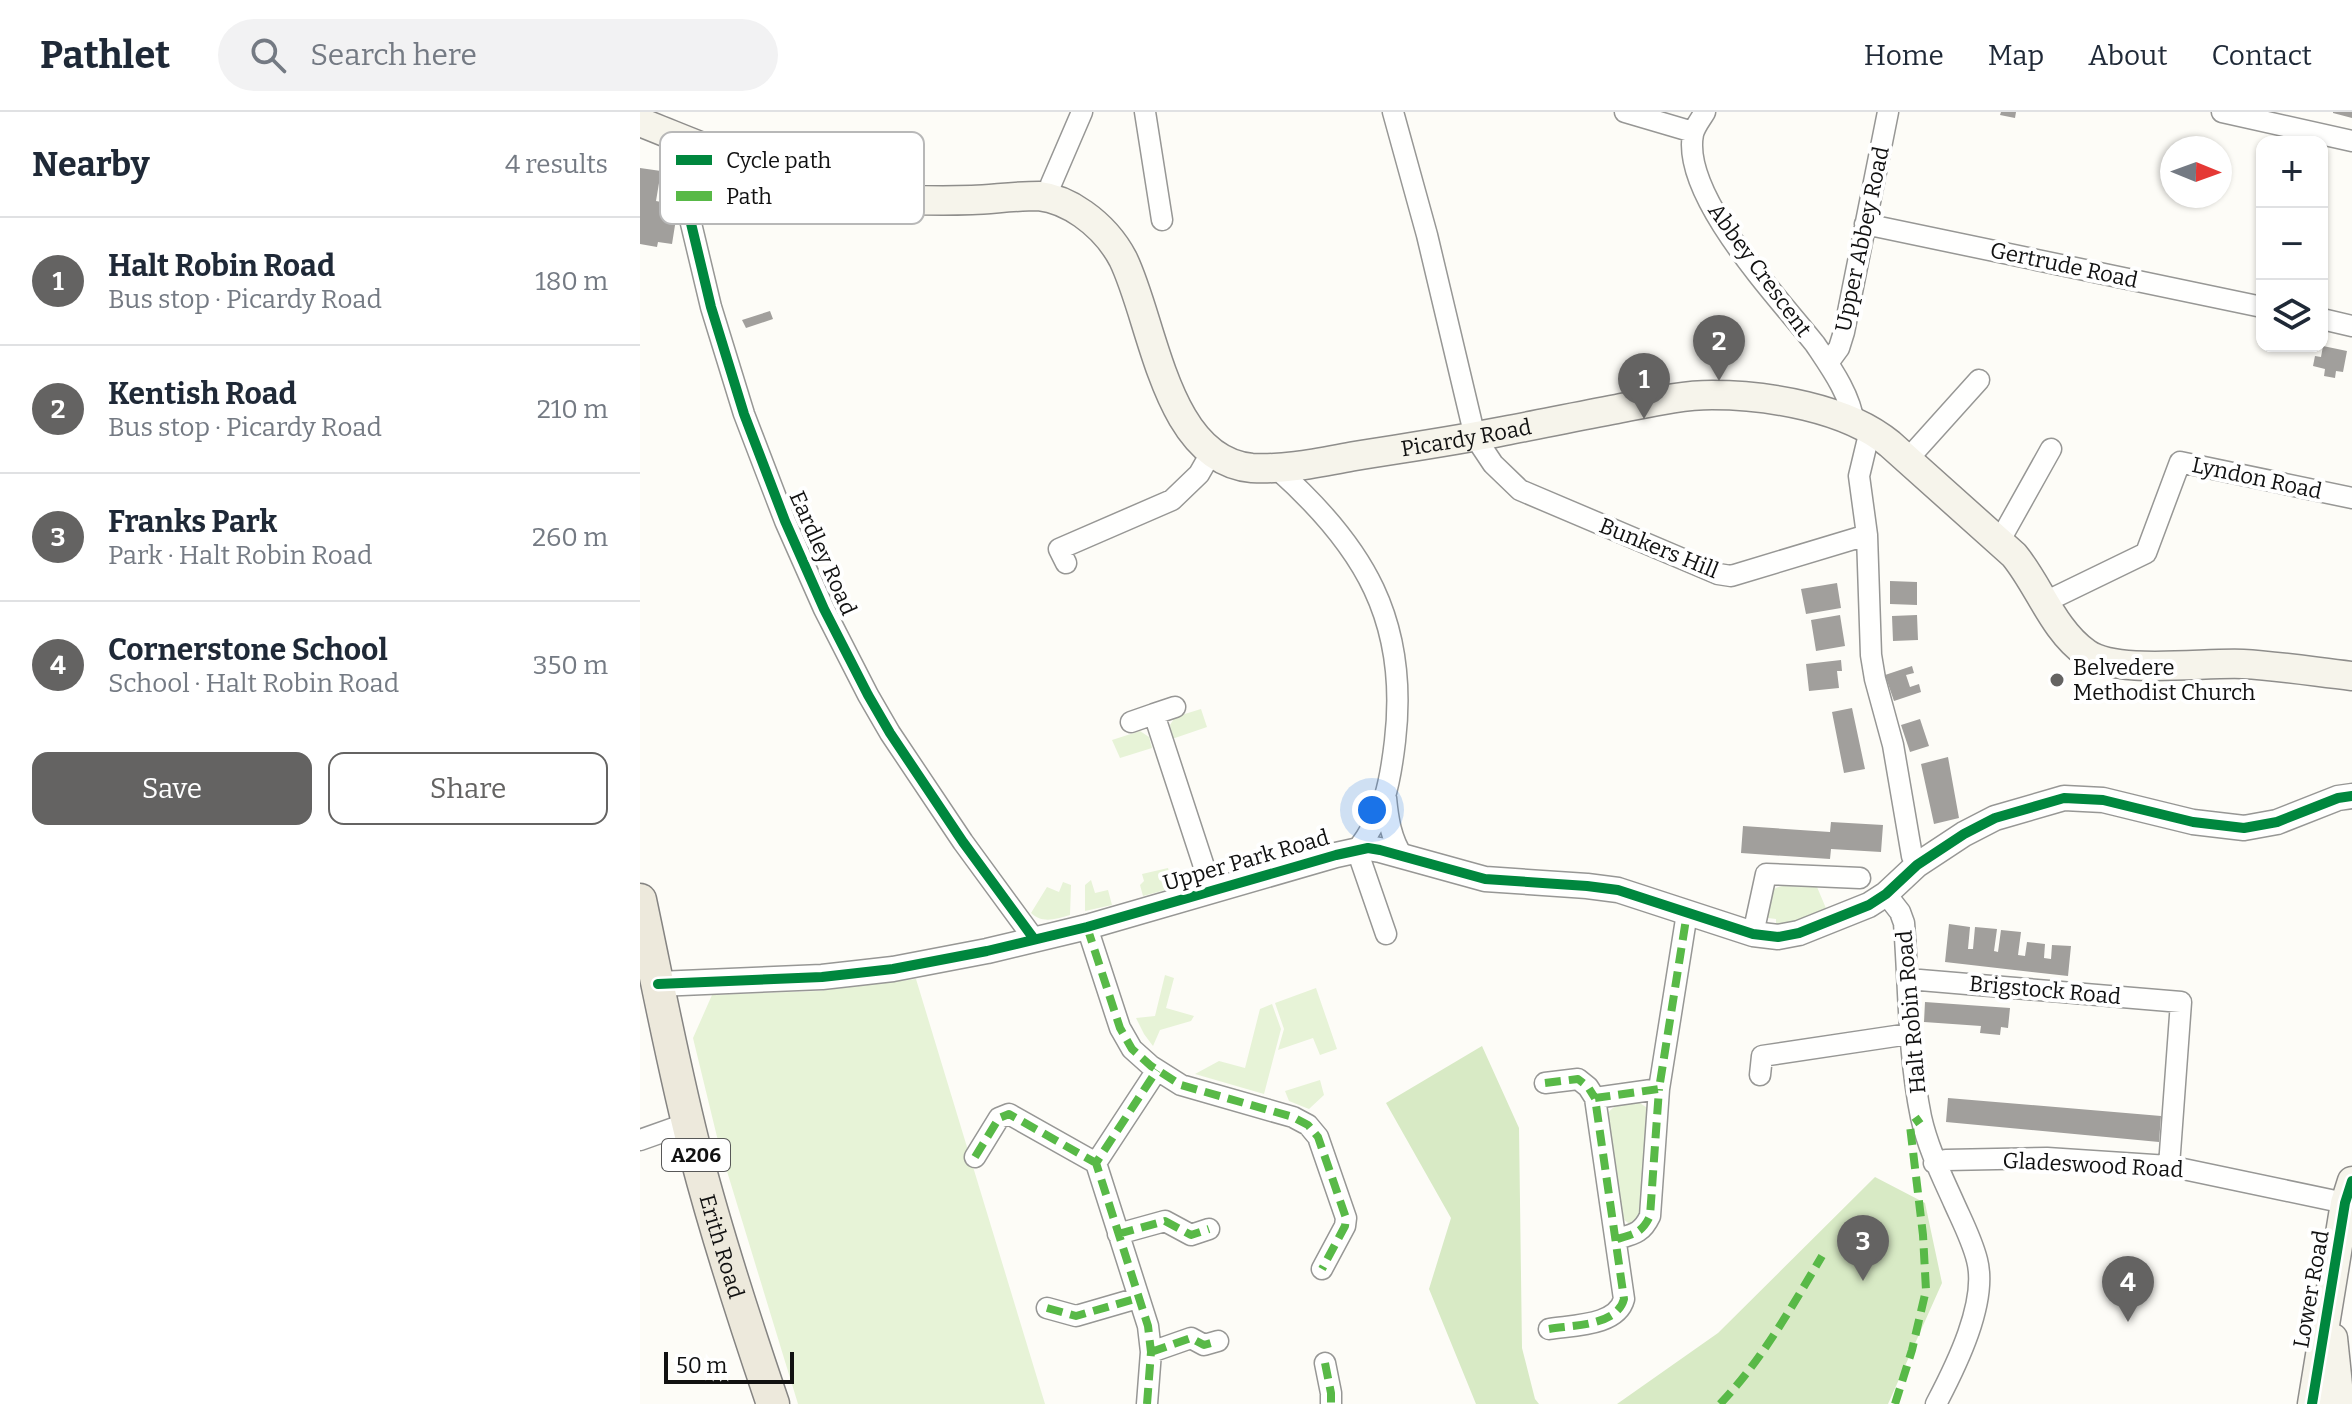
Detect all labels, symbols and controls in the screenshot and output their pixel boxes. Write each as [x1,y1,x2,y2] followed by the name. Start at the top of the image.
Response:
[218,19,778,91] search box
[40,32,170,78] text: Pathlet
[246,33,290,77] icon: search
[310,37,477,73] text: Search here
[1864,39,1944,72] text: Home
[1988,39,2044,72] text: Map
[2088,39,2168,72] text: About
[2212,39,2312,72] text: Contact
[660,132,924,224] legend
[2160,136,2232,208] north arrow
[2256,136,2328,352] map controls
[2256,136,2328,208] button: +
[32,144,150,185] text: Nearby
[1829,144,1895,334] street label: Upper Abbey Road
[726,147,831,174] text: Cycle path
[505,149,608,180] text: 4 results
[726,183,772,210] text: Path
[1702,198,1818,342] street label: Abbey Crescent
[2256,208,2328,280] button: −
[1988,236,2140,294] street label: Gertrude Road
[108,248,335,284] text: Halt Robin Road
[52,266,64,297] text: 1
[535,266,608,297] text: 180 m
[2256,280,2328,352] button: layers
[108,284,382,315] text: Bus stop · Picardy Road
[1693,315,1745,381] pin: 2
[1618,353,1670,419] pin: 1
[108,376,297,412] text: Kentish Road
[51,394,65,425] text: 2
[537,394,608,425] text: 210 m
[108,412,382,443] text: Bus stop · Picardy Road
[1399,413,1534,462] street label: Picardy Road
[2189,451,2325,505] street label: Lyndon Road
[784,487,862,619] street label: Eardley Road
[108,504,277,540] text: Franks Park
[1595,512,1723,584] street label: Bunkers Hill
[51,522,65,553] text: 3
[532,522,608,553] text: 260 m
[108,540,372,571] text: Park · Halt Robin Road
[108,632,388,668] text: Cornerstone School
[50,650,66,681] text: 4
[533,650,608,681] text: 350 m
[2073,654,2256,706] place label: Belvedere Methodist Church
[108,668,399,699] text: School · Halt Robin Road
[2048,671,2066,689] marker: Belvedere Methodist Church
[32,752,312,825] button: Save
[328,752,608,825] button: Share
[1352,790,1392,830] your location
[1160,823,1332,897] street label: Upper Park Road
[1890,929,1932,1095] street label: Halt Robin Road
[1968,970,2122,1010] street label: Brigstock Road
[662,1139,730,1171] road number: A206
[2002,1147,2184,1183] street label: Gladeswood Road
[694,1191,751,1302] street label: Erith Road
[1837,1215,1889,1281] pin: 3
[2287,1228,2335,1350] street label: Lower Road
[2102,1256,2154,1322] pin: 4
[664,1348,794,1384] scale bar
[676,1352,727,1379] text: 50 m

